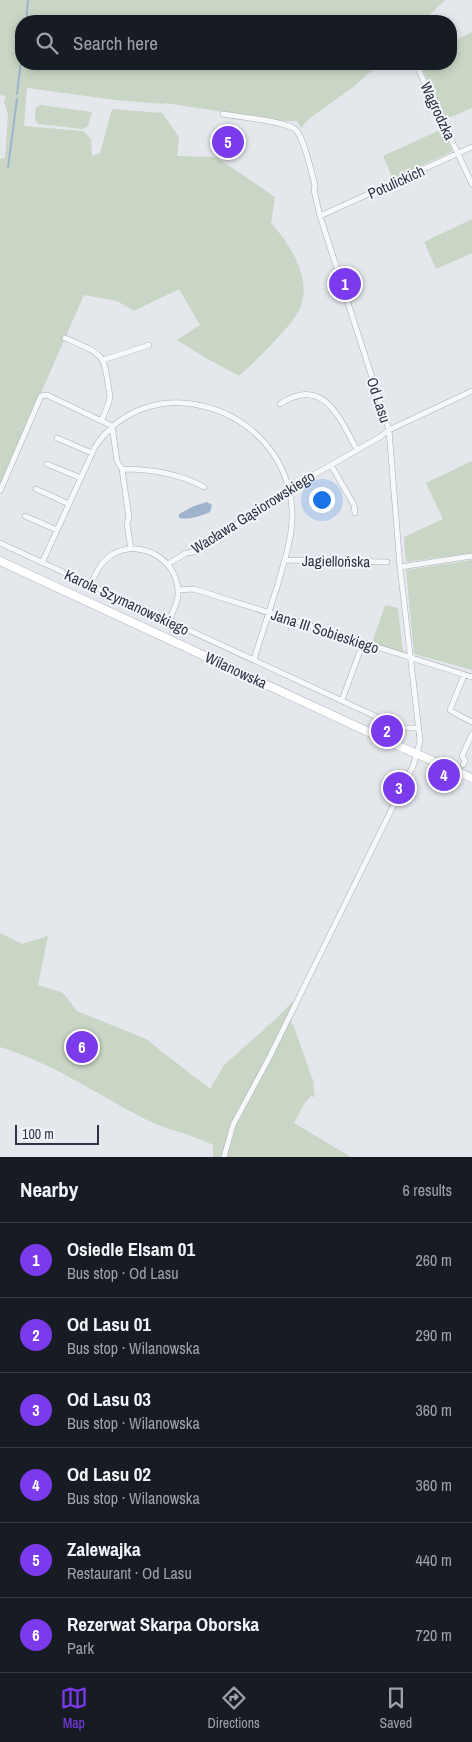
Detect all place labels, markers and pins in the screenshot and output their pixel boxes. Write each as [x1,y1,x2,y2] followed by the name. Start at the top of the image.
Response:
[212,123,244,161] pin: 5
[329,265,361,303] pin: 1
[371,712,403,750] pin: 2
[428,756,460,794] pin: 4
[383,769,415,807] pin: 3
[66,1028,98,1066] pin: 6

